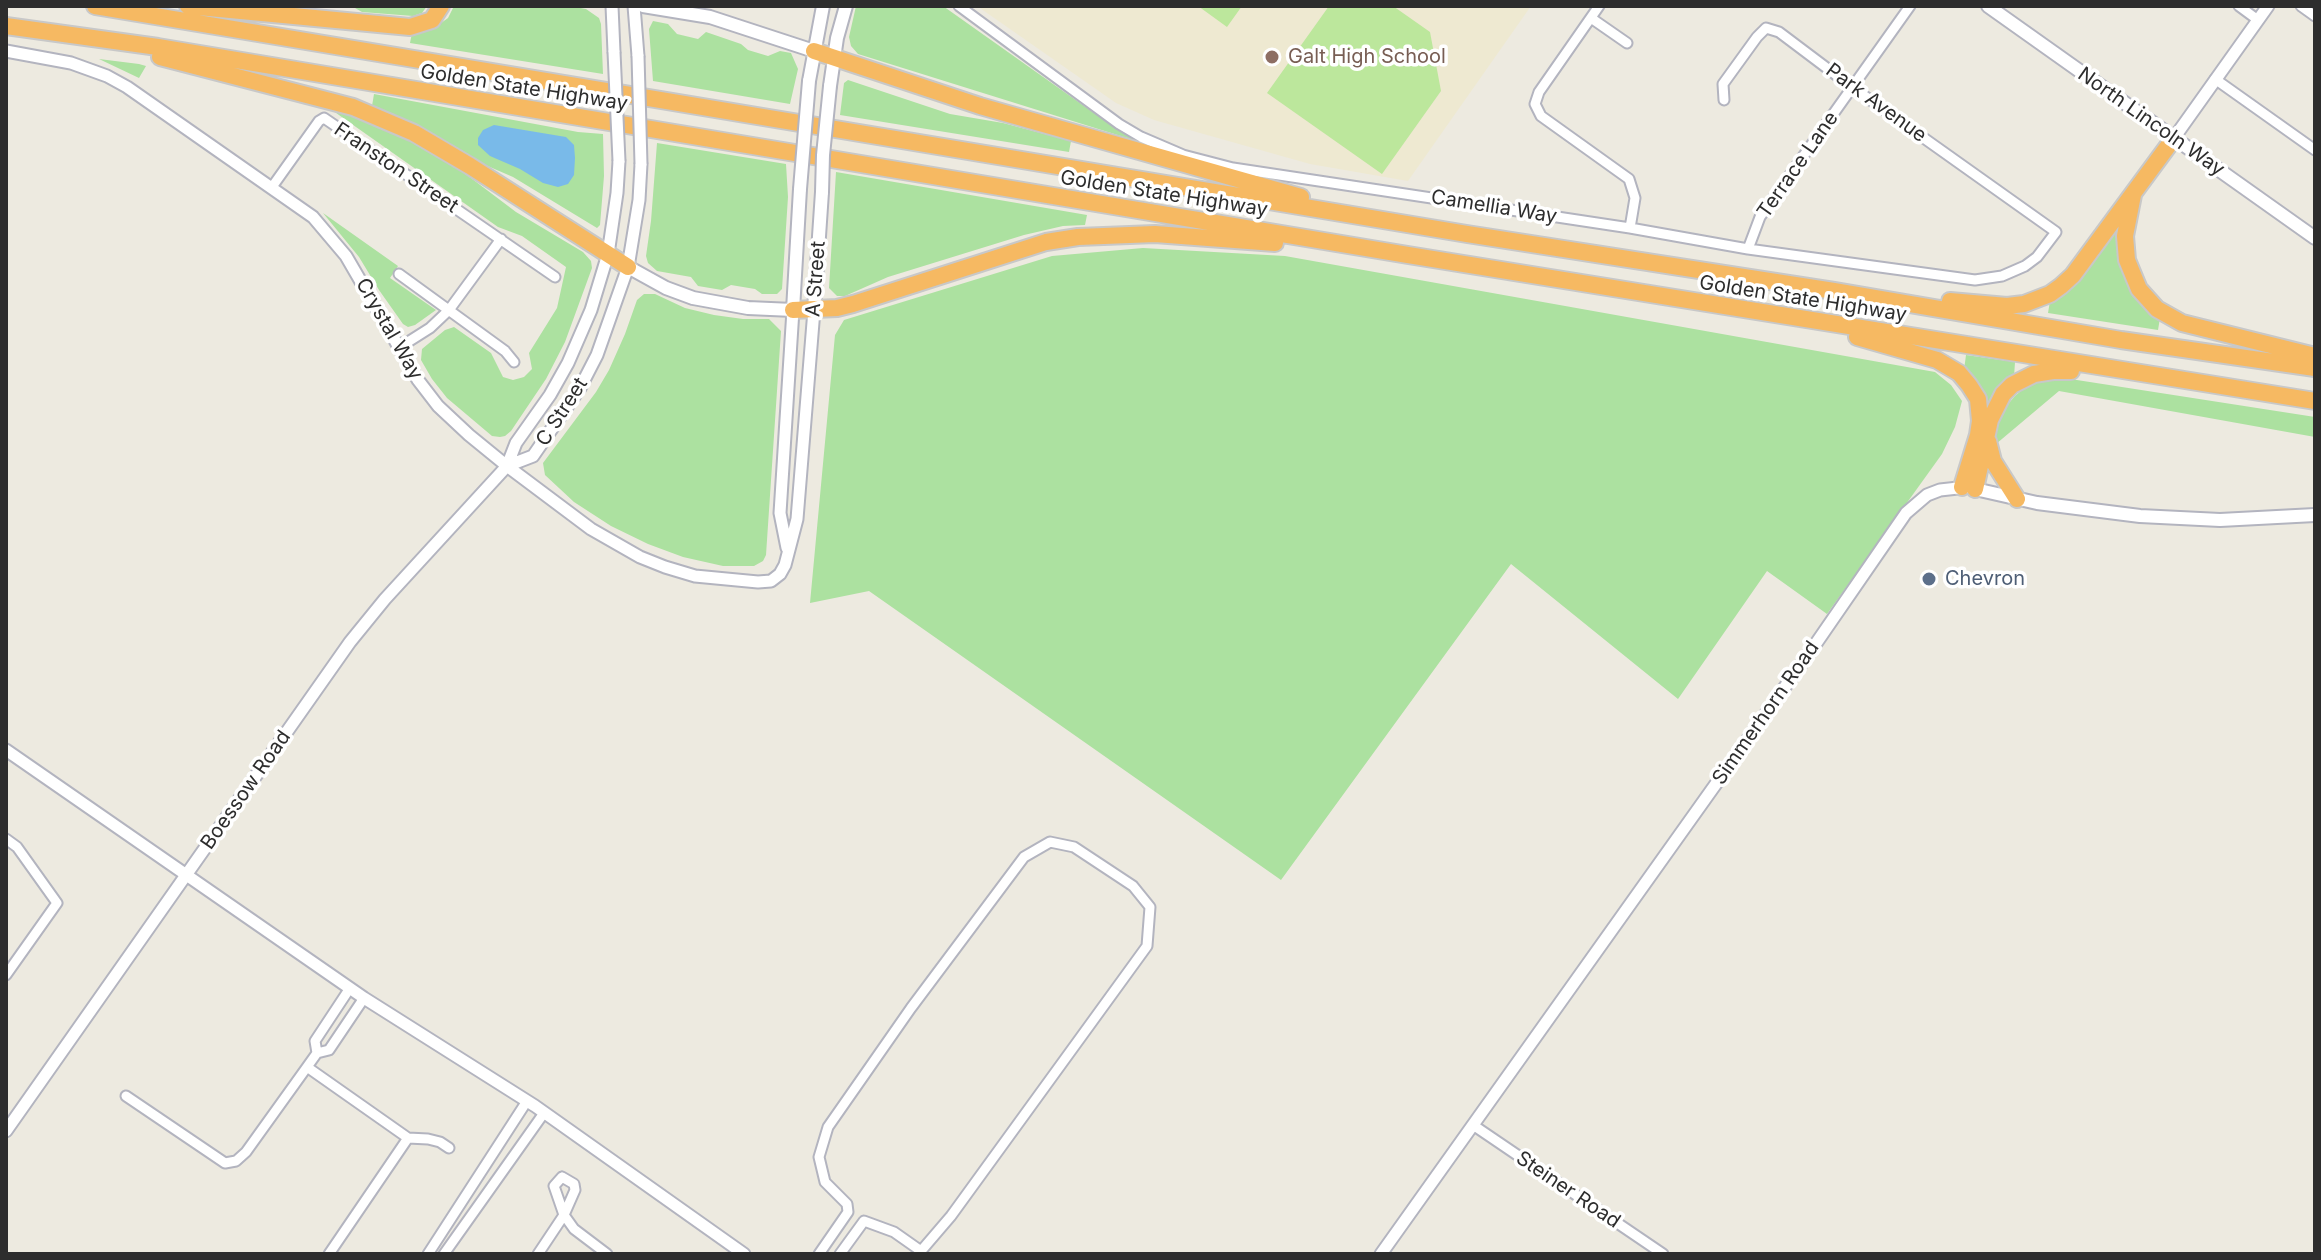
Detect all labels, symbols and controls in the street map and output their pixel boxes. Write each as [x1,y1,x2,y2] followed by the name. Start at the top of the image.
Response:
[1288,45,1446,69] place label: Galt High School
[1263,48,1281,66] marker: Galt High School
[1821,58,1931,148] street label: Park Avenue
[419,60,629,116] street label: Golden State Highway
[2073,62,2229,182] street label: North Lincoln Way
[1753,107,1843,223] street label: Terrace Lane
[329,118,463,218] street label: Franston Street
[1059,166,1269,222] street label: Golden State Highway
[1429,185,1559,229] street label: Camellia Way
[801,240,831,318] street label: A Street
[1698,271,1908,327] street label: Golden State Highway
[350,274,428,384] street label: Crystal Way
[531,373,593,451] street label: C Street
[1945,567,2025,591] place label: Chevron
[1920,570,1938,588] marker: Chevron
[1708,637,1824,789] street label: Simmerhorn Road
[196,726,296,854] street label: Boessow Road
[1511,1146,1625,1234] street label: Steiner Road

